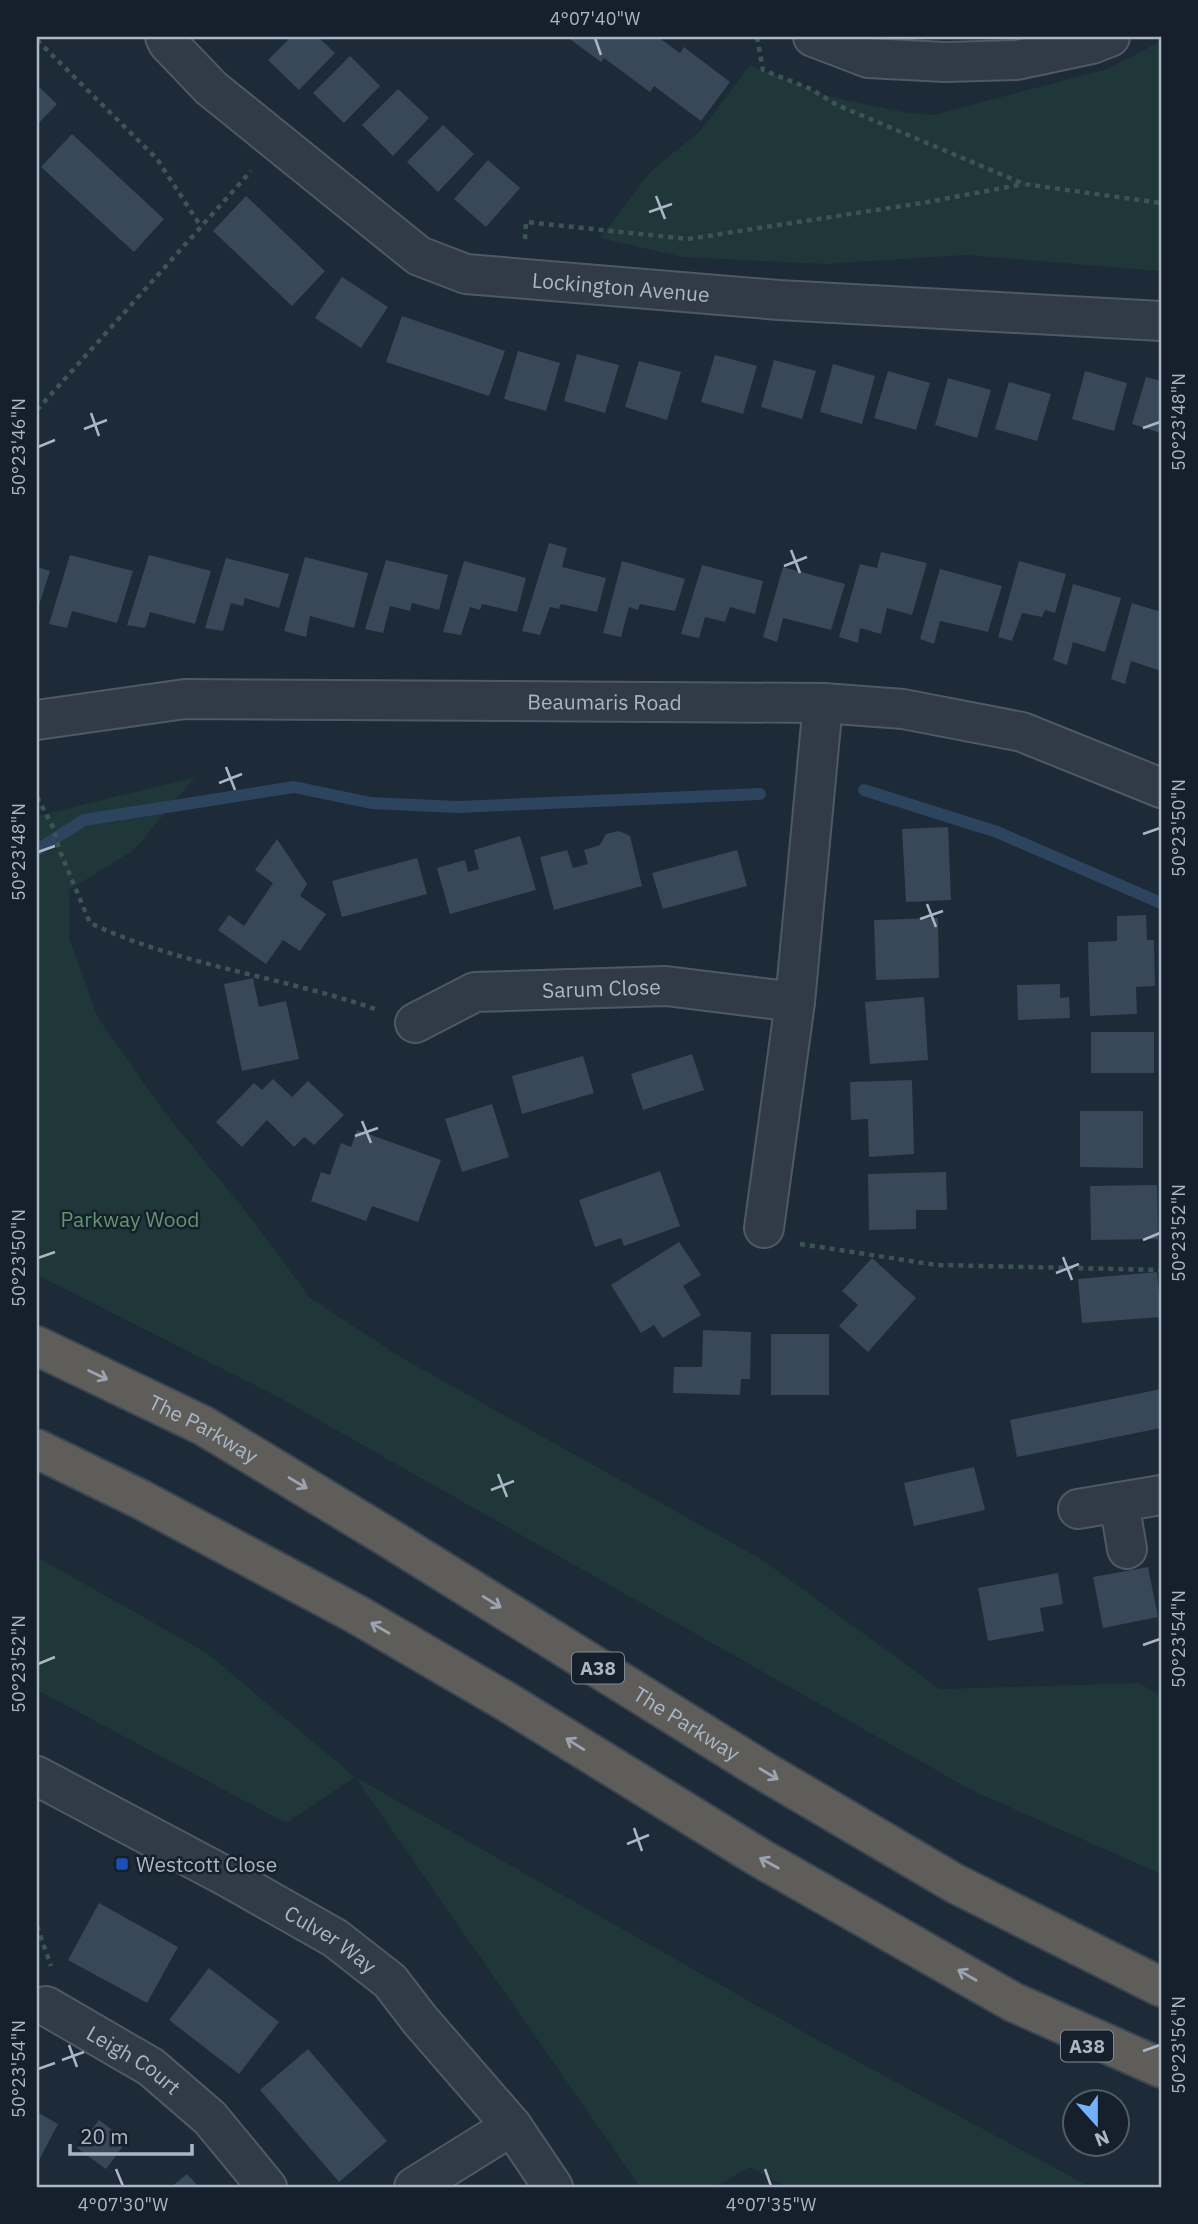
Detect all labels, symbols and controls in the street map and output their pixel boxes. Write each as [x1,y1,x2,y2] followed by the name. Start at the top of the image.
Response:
[550,7,640,30] text: 4°07'40"W
[531,266,711,308] street label: Lockington Avenue
[1167,373,1190,471] text: 50°23'48"N
[7,398,30,496] text: 50°23'46"N
[527,687,682,716] street label: Beaumaris Road
[1167,779,1190,877] text: 50°23'50"N
[7,803,30,901] text: 50°23'48"N
[542,972,661,1004] street label: Sarum Close
[1167,1184,1190,1282] text: 50°23'52"N
[60,1205,200,1233] park label: Parkway Wood
[7,1209,30,1307] text: 50°23'50"N
[87,1369,108,1383] one-way arrow
[144,1388,264,1470] street label: The Parkway
[288,1476,308,1490] one-way arrow
[1167,1590,1190,1688] text: 50°23'54"N
[482,1596,502,1610] one-way arrow
[7,1615,30,1713] text: 50°23'52"N
[371,1620,391,1634] one-way arrow
[572,1652,624,1684] road number: A38
[628,1679,746,1767] street label: The Parkway
[566,1737,586,1751] one-way arrow
[758,1767,778,1781] one-way arrow
[136,1850,277,1878] place label: Westcott Close
[114,1856,130,1872] marker: Westcott Close
[760,1856,780,1870] one-way arrow
[280,1898,383,1980] street label: Culver Way
[958,1968,978,1982] one-way arrow
[1167,1996,1190,2094] text: 50°23'56"N
[82,2019,187,2101] street label: Leigh Court
[7,2020,30,2118] text: 50°23'54"N
[1061,2030,1113,2062] road number: A38
[1062,2088,1132,2158] north arrow
[70,2112,192,2156] scale bar
[80,2122,129,2150] text: 20 m
[1091,2125,1113,2153] text: N
[78,2193,168,2216] text: 4°07'30"W
[726,2193,816,2216] text: 4°07'35"W

